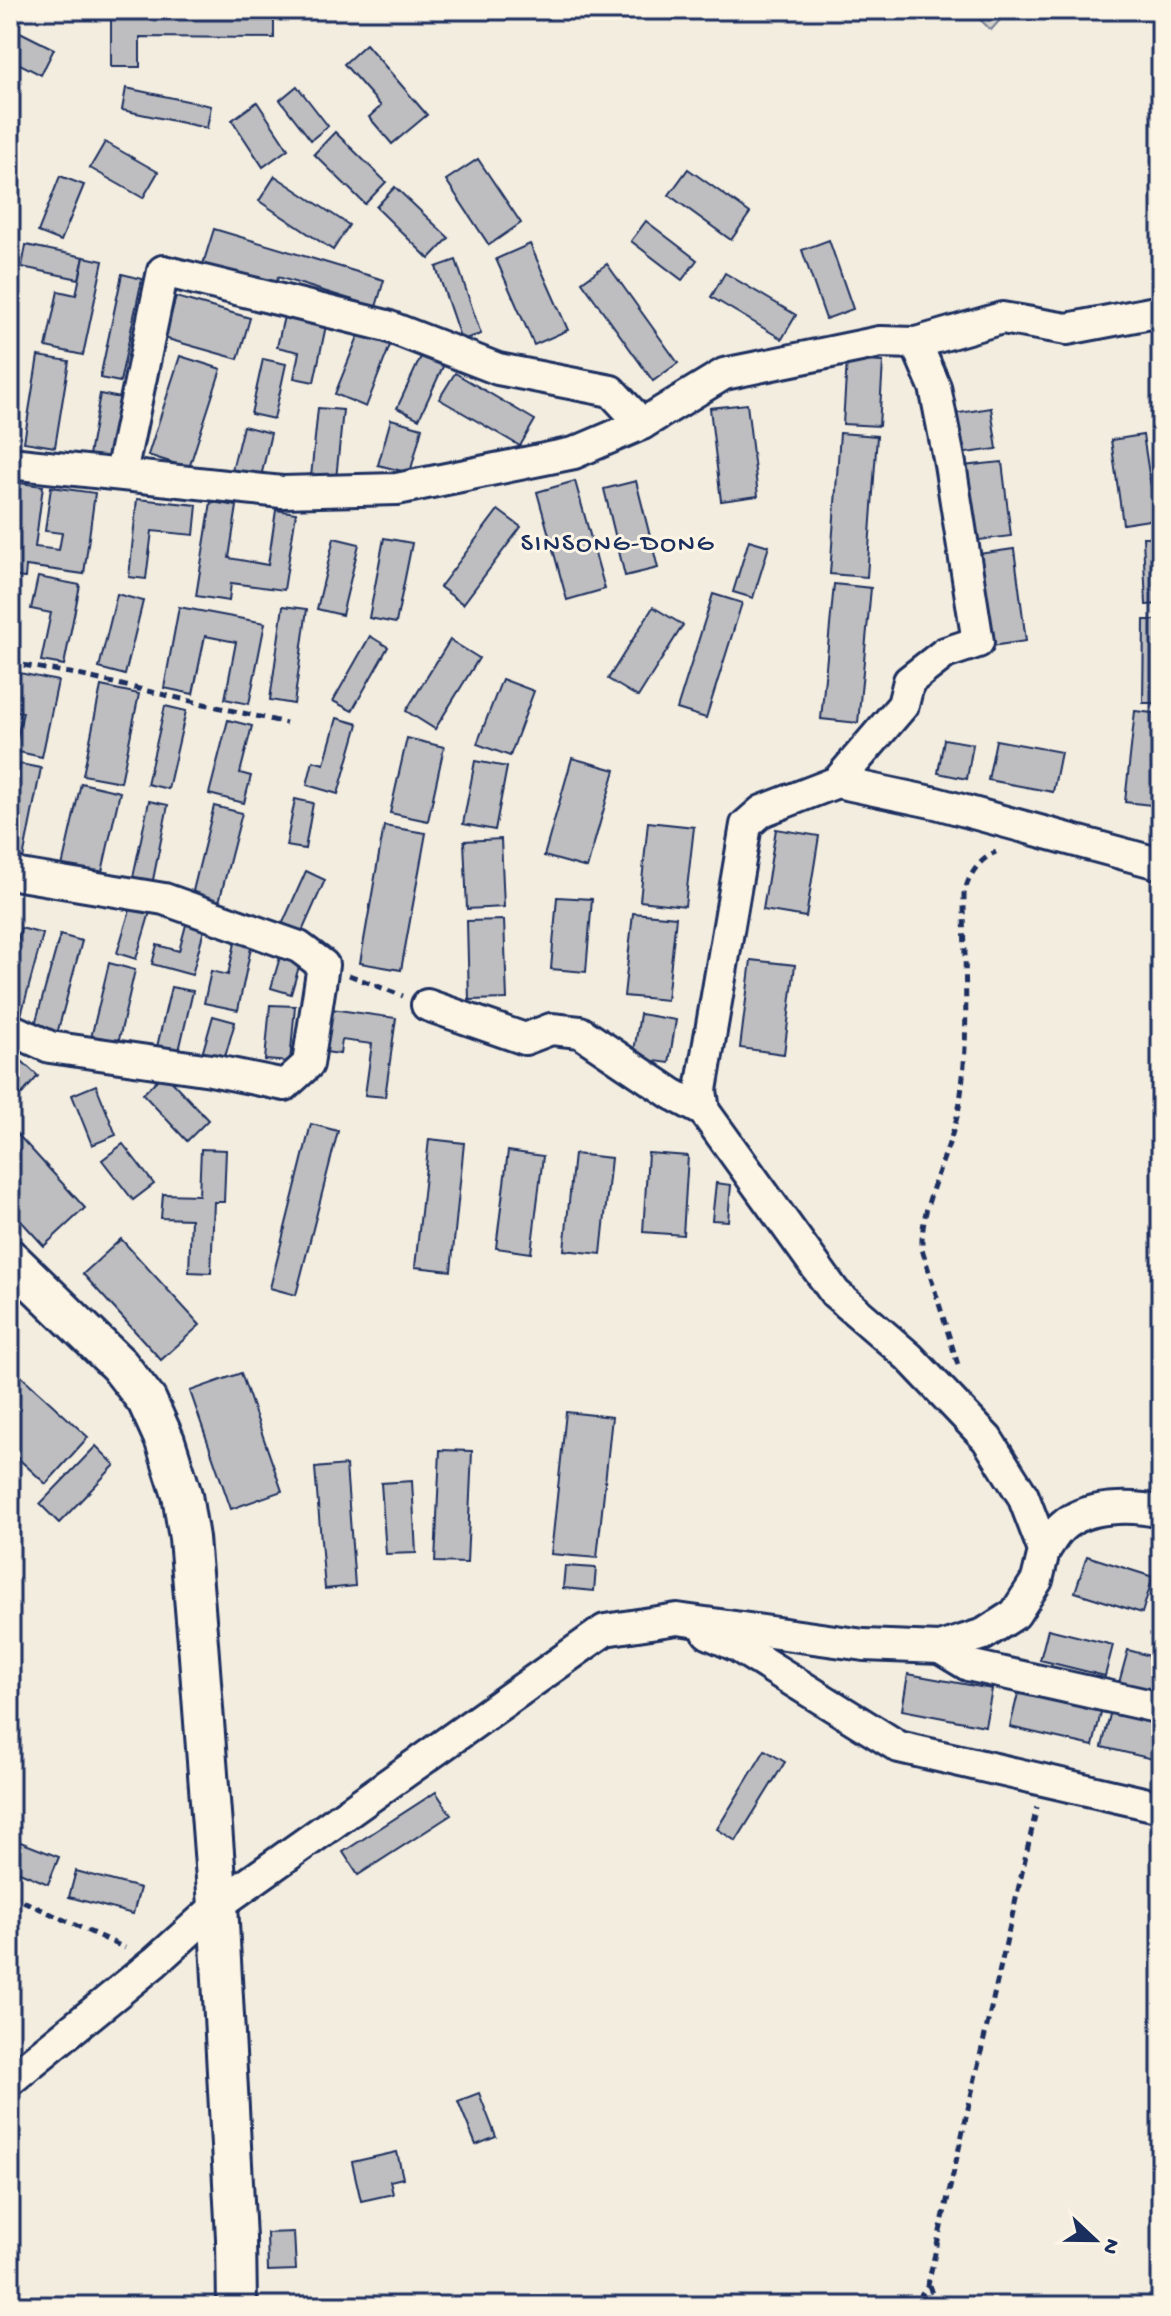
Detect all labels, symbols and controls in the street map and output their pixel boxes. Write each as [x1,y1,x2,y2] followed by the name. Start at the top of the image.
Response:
[521,530,715,561] district label: SINSONG-DONG
[1055,2200,1135,2280] north arrow
[1095,2234,1125,2258] text: N

